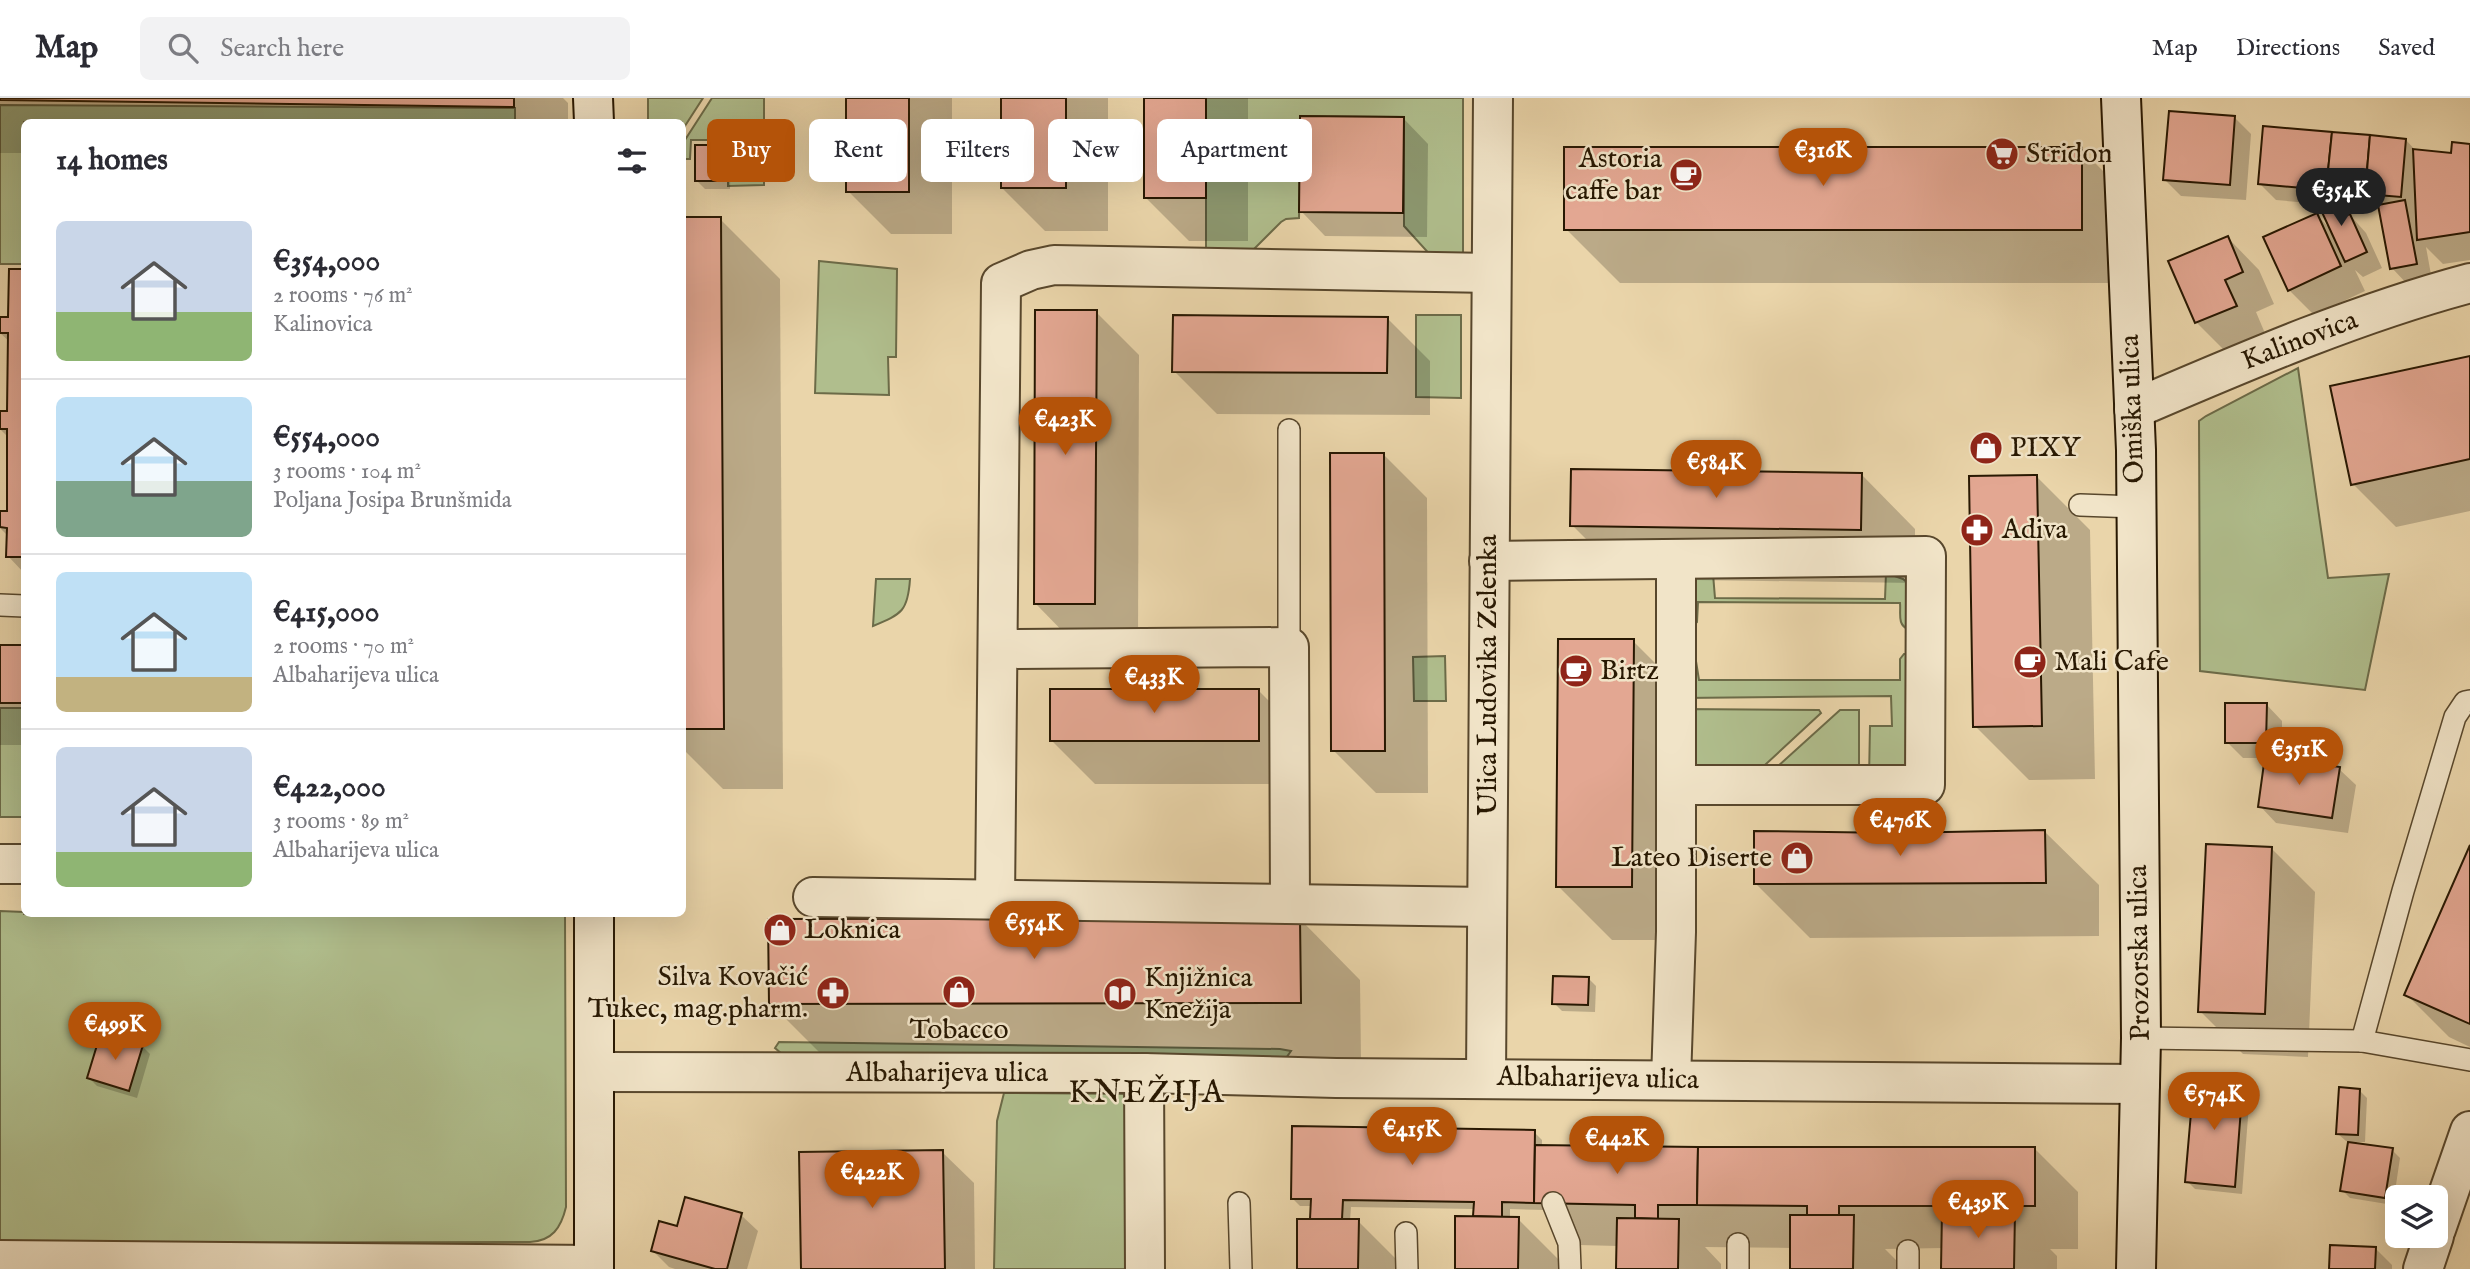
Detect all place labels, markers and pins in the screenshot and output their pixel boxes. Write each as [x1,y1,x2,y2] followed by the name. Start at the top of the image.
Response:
[1774,129,1872,188] pin: €316K
[1983,135,2021,173] supermarket icon: Stridon
[2026,137,2113,172] place label: Stridon
[1565,142,1663,209] place label: Astoria caffe bar
[1667,156,1705,194] cafe icon: Astoria caffe bar
[2292,169,2390,228] pin: €354K
[1016,398,1114,457] pin: €423K
[1967,429,2005,467] shop icon: PIXY
[2010,431,2082,466] place label: PIXY
[1667,440,1765,500] pin: €584K
[1958,511,1996,549] pharmacy icon: Adiva
[2001,513,2069,548] place label: Adiva
[2011,643,2049,681] cafe icon: Mali Cafe
[2054,645,2169,680] place label: Mali Cafe
[1557,652,1595,690] cafe icon: Birtz
[1600,654,1659,689] place label: Birtz
[1105,656,1203,715] pin: €433K
[2250,728,2348,787] pin: €351K
[1851,798,1949,858] pin: €476K
[1778,839,1816,877] shop icon: Lateo Diserte
[1611,841,1772,876] place label: Lateo Diserte
[985,902,1083,961] pin: €554K
[761,911,799,949] shop icon: Loknica
[804,913,901,948] place label: Loknica
[588,960,808,1027] place label: Silva Kovačić Tukec, mag.pharm.
[1144,961,1253,1028] place label: Knjižnica Knežija
[940,973,978,1011] shop icon: Tobacco
[814,974,852,1012] pharmacy icon: Silva Kovačić Tukec, mag.pharm.
[1101,975,1139,1013] library icon: Knjižnica Knežija
[66,1002,164,1062] pin: €499K
[909,1013,1009,1048] place label: Tobacco
[2165,1072,2263,1132] pin: €574K
[1363,1108,1461,1167] pin: €415K
[1568,1116,1666,1176] pin: €442K
[823,1150,921,1210] pin: €422K
[1929,1180,2027,1240] pin: €439K

